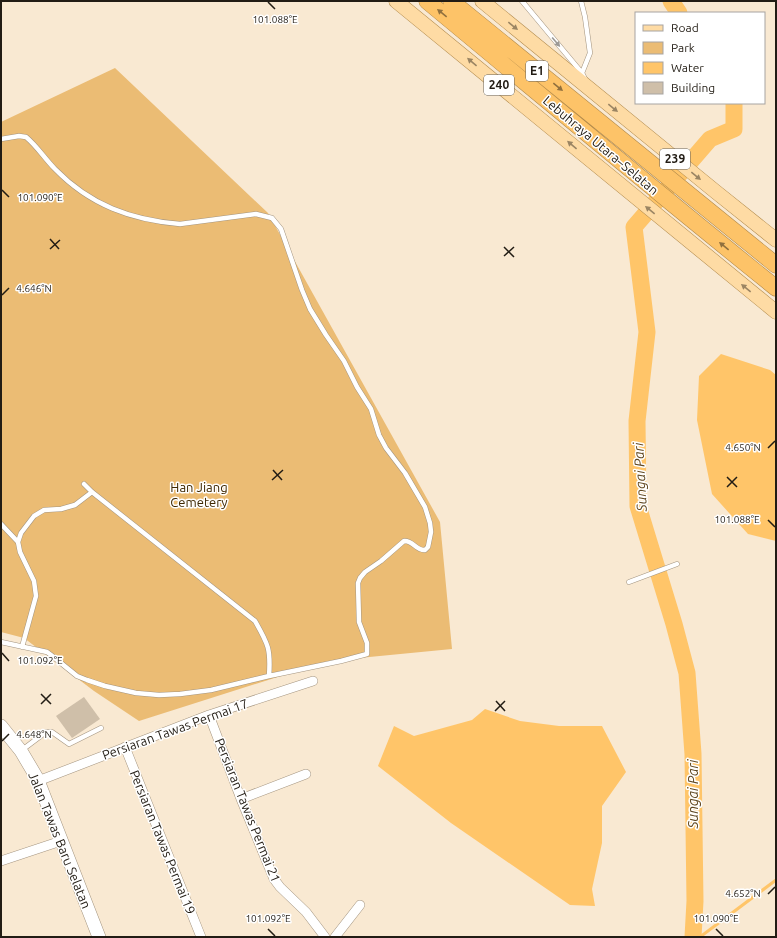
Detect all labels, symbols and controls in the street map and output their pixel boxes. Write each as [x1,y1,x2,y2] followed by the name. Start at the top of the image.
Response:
[436,9,447,18] one-way arrow
[635,12,765,104] legend
[252,14,298,25] text: 101.088°E
[507,21,518,30] one-way arrow
[671,21,699,34] text: Road
[551,36,560,47] one-way arrow
[671,41,695,54] text: Park
[467,58,477,67] one-way arrow
[526,61,548,81] road number: E1
[671,61,704,74] text: Water
[484,75,514,95] road number: 240
[671,81,715,94] text: Building
[552,83,563,92] one-way arrow
[541,93,661,197] street label: Lebuhraya Utara–Selatan
[608,104,618,112] one-way arrow
[566,141,577,150] one-way arrow
[660,149,690,169] road number: 239
[691,172,702,181] one-way arrow
[17,192,63,203] text: 101.090°E
[645,205,656,214] one-way arrow
[718,242,729,250] one-way arrow
[16,283,52,294] text: 4.646°N
[740,283,751,292] one-way arrow
[630,442,650,513] water label: Sungai Pari
[725,442,761,453] text: 4.650°N
[170,480,228,509] park label: Han Jiang Cemetery
[714,514,760,525] text: 101.088°E
[17,655,63,666] text: 101.092°E
[100,696,250,762] street label: Persiaran Tawas Permai 17
[16,729,52,740] text: 4.648°N
[213,736,283,884] street label: Persiaran Tawas Permai 21
[685,759,701,829] water label: Sungai Pari
[128,768,198,916] street label: Persiaran Tawas Permai 19
[26,770,94,910] street label: Jalan Tawas Baru Selatan
[725,888,761,899] text: 4.652°N
[245,913,291,924] text: 101.092°E
[693,913,739,924] text: 101.090°E

